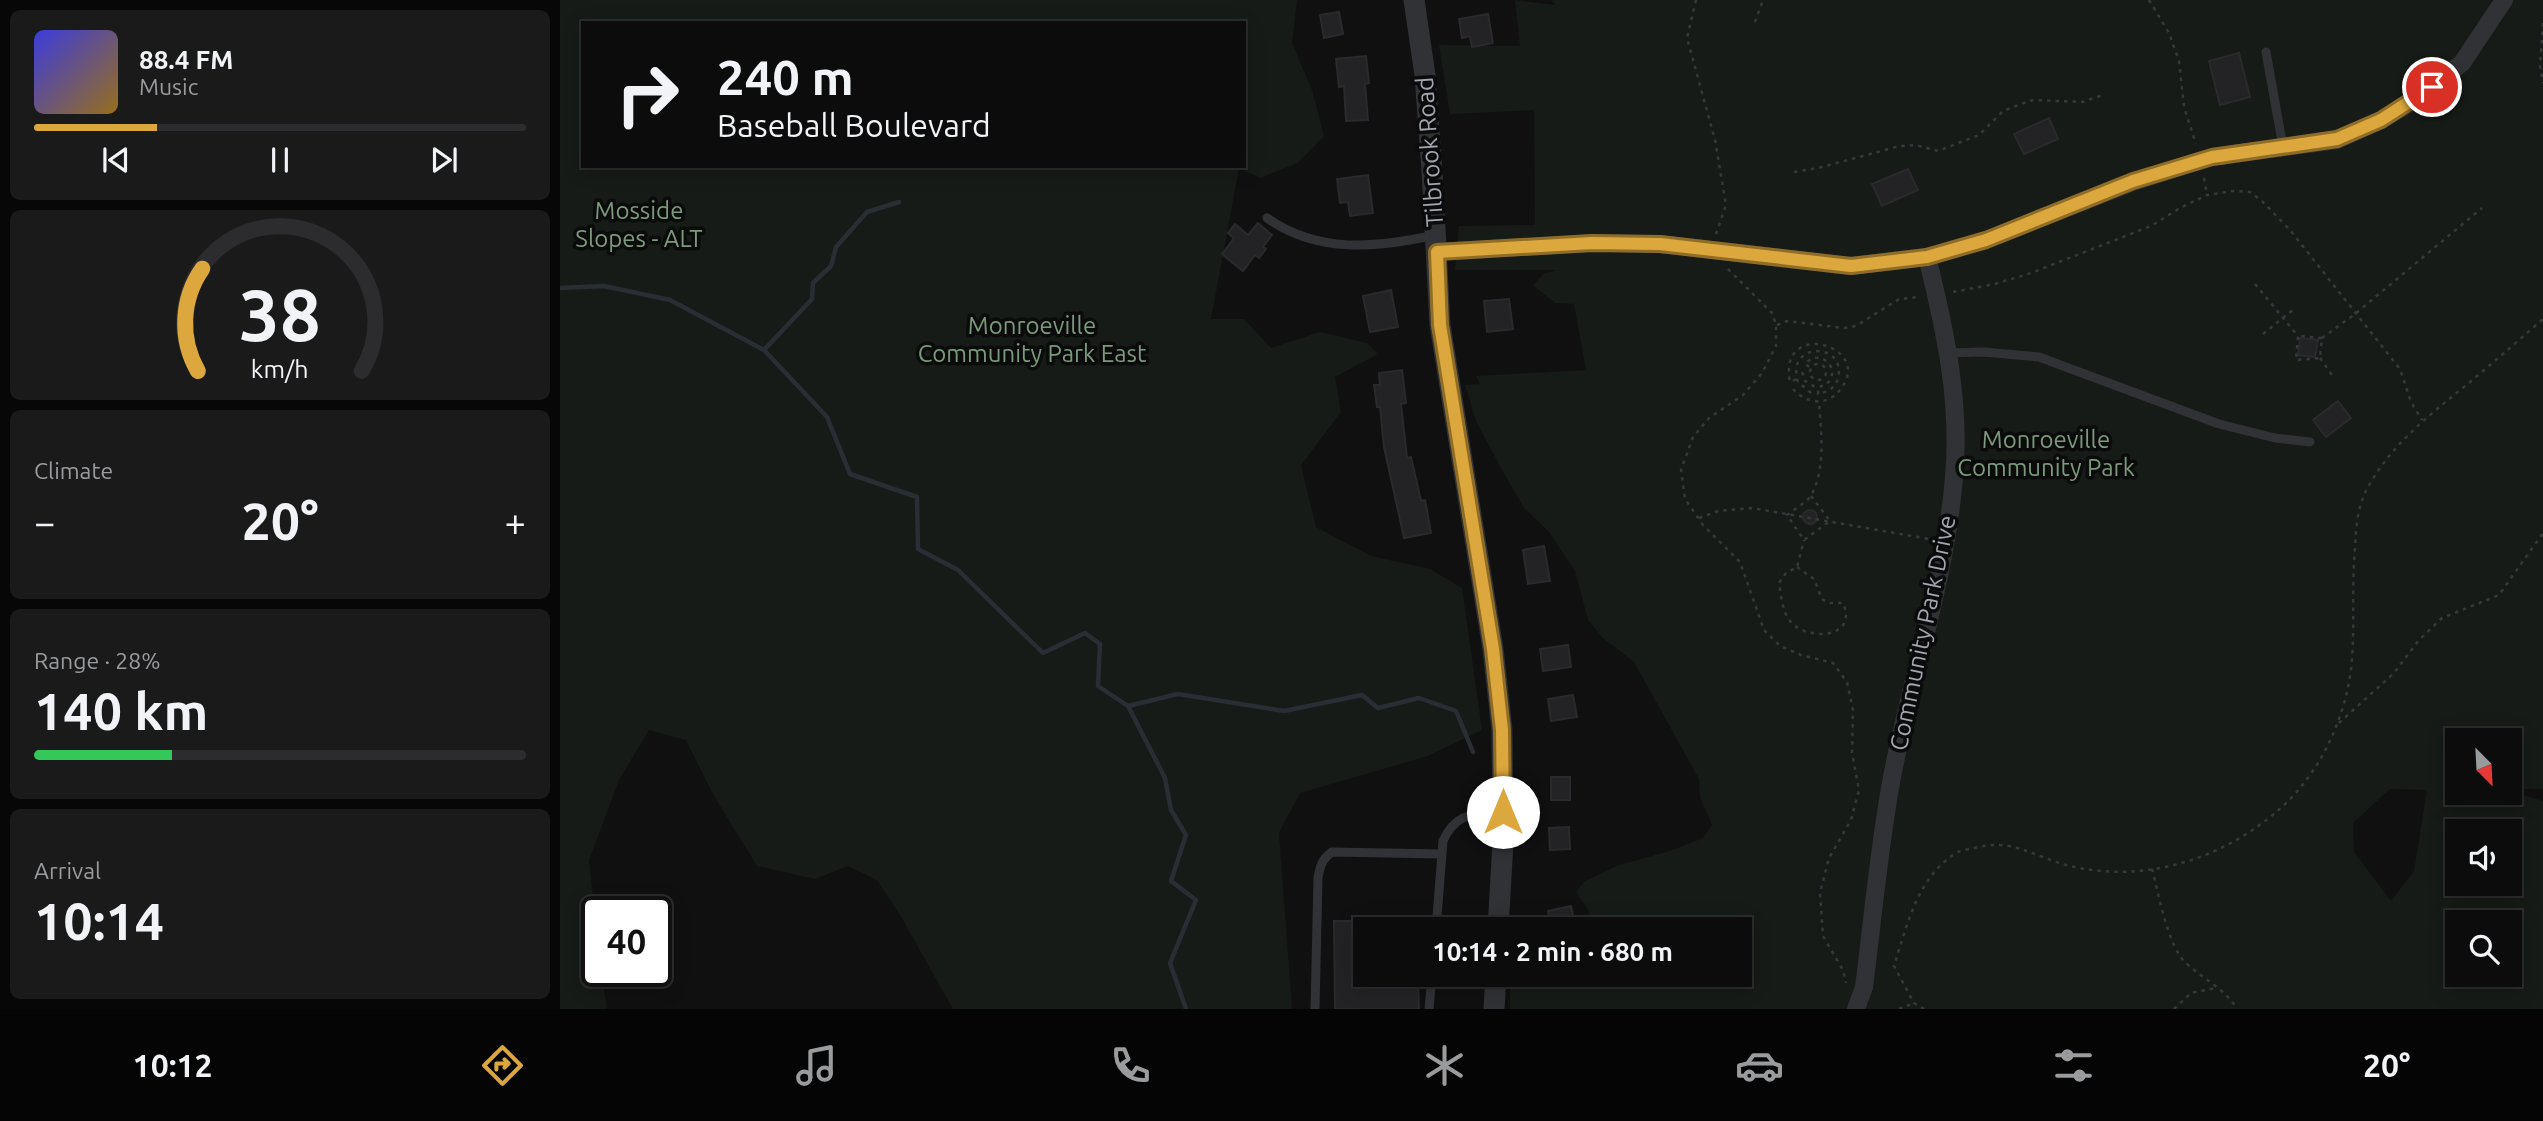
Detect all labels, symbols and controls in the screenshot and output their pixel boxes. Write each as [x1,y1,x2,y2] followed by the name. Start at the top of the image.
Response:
[139,45,233,74] text: 88.4 FM
[602,49,693,140] icon: right
[717,49,854,104] text: 240 m
[2402,57,2462,117] pin
[2413,68,2451,106] icon: arrive
[139,74,198,99] text: Music
[1411,76,1448,228] street label: Tilbrook Road
[717,107,991,143] text: Baseball Boulevard
[97,141,135,179] icon: previous
[261,141,299,179] icon: pause
[425,141,463,179] icon: next
[575,197,703,252] park label: Mosside Slopes - ALT
[239,273,321,355] text: 38
[918,312,1147,367] park label: Monroeville Community Park East
[251,354,309,382] text: km/h
[1957,426,2135,481] park label: Monroeville Community Park
[34,458,113,483] text: Climate
[241,492,319,550] text: 20°
[34,501,55,543] text: −
[505,501,526,543] text: +
[1884,513,1961,753] street label: Community Park Drive
[34,648,161,673] text: Range · 28%
[34,682,208,740] text: 140 km
[2445,728,2522,805] north arrow
[2445,728,2522,987] map controls
[1466,775,1540,849] position arrow
[2445,819,2522,896] button: sound
[34,858,101,883] text: Arrival
[34,892,164,950] text: 10:14
[581,896,672,987] speed limit sign: 40
[2445,910,2522,987] button: search
[1432,937,1673,966] text: 10:14 · 2 min · 680 m
[478,1041,527,1090] icon: directions
[792,1041,841,1090] icon: music
[1106,1041,1155,1090] icon: phone
[1420,1041,1469,1090] icon: climate
[1735,1041,1784,1090] icon: car
[2049,1041,2098,1090] icon: filters
[133,1047,213,1083] text: 10:12
[2363,1047,2410,1083] text: 20°

